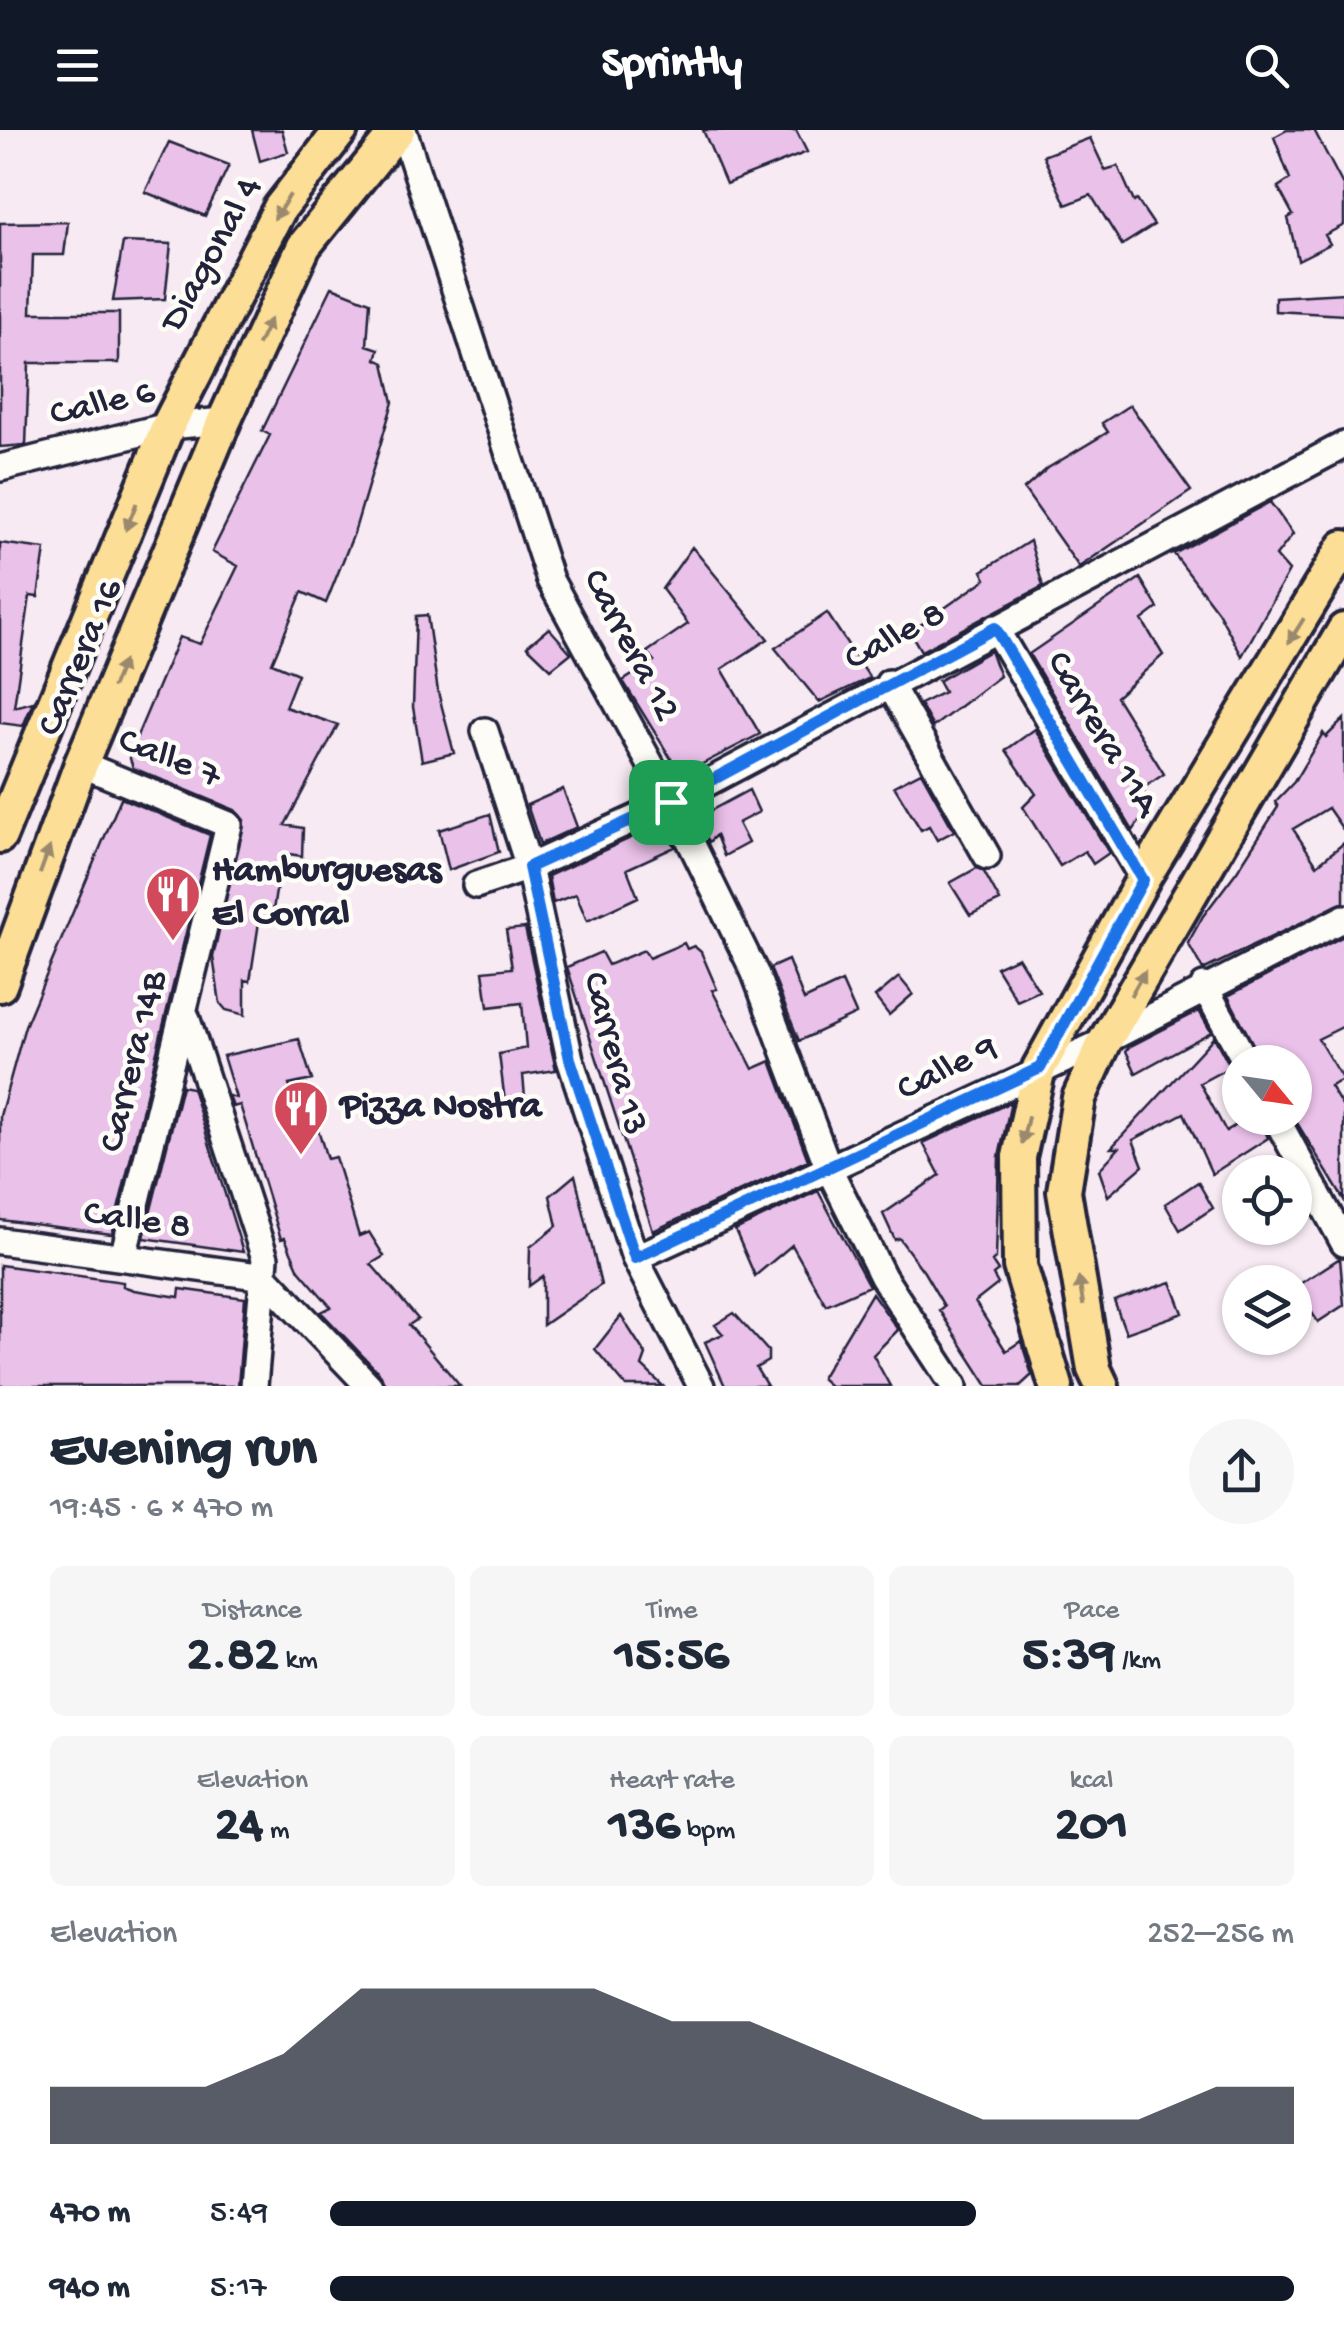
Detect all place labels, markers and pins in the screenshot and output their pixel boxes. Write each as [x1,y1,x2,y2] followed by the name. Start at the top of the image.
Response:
[629,760,714,845] pin
[212,850,443,938] place label: Hamburguesas El Corral
[143,864,203,943] restaurant icon: Hamburguesas El Corral
[271,1078,331,1157] restaurant icon: Pizza Nostra
[338,1086,543,1130] place label: Pizza Nostra

